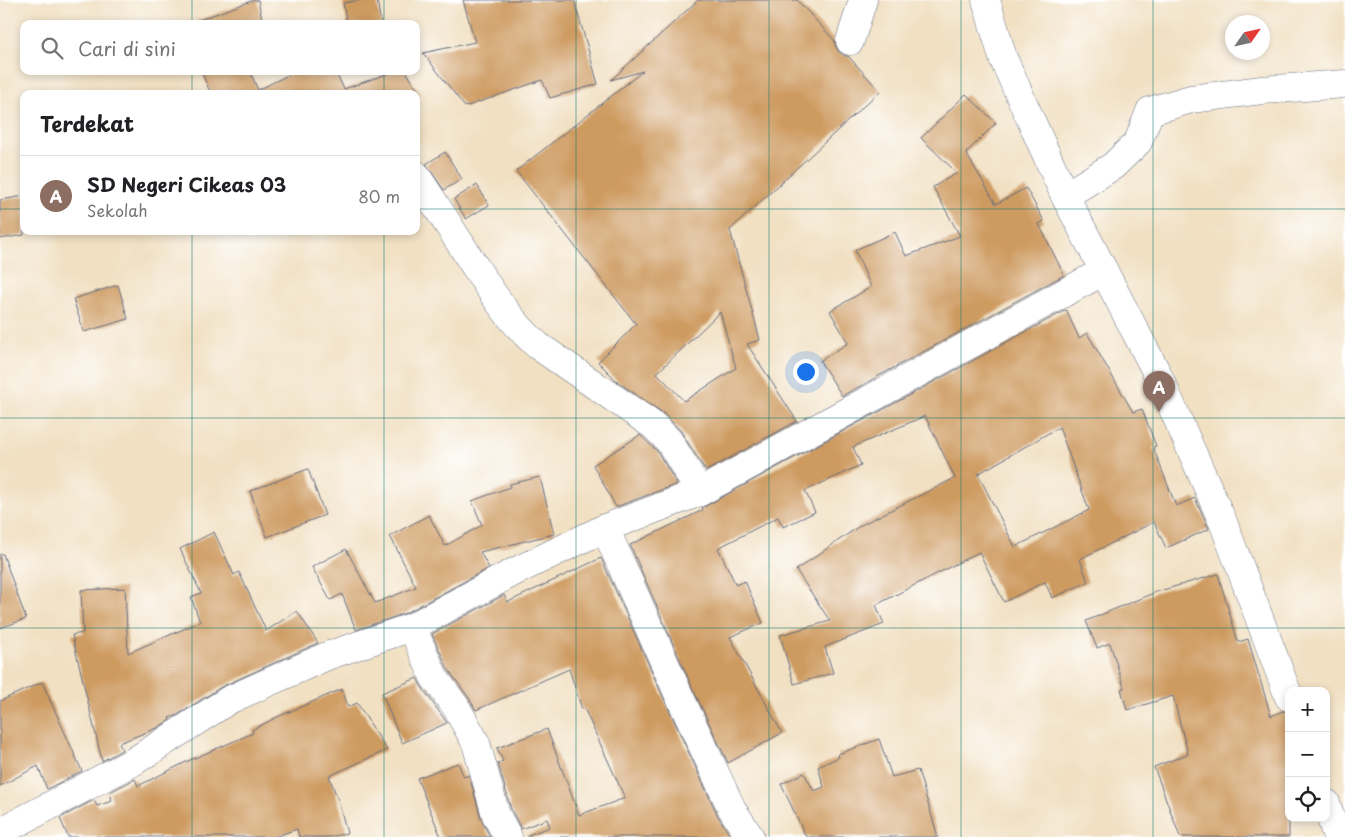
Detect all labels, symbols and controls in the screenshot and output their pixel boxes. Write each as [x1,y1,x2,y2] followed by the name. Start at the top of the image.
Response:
[1225,15,1270,60] north arrow
[20,20,420,75] search box
[38,34,66,62] icon: search
[78,34,176,62] text: Cari di sini
[40,107,134,139] text: Terdekat
[87,170,286,198] text: SD Negeri Cikeas 03
[50,184,62,208] text: A
[358,184,400,208] text: 80 m
[87,198,148,222] text: Sekolah
[793,359,819,385] your location
[1143,371,1175,412] pin: A
[1285,687,1330,822] map controls
[1285,687,1330,732] button: +
[1285,732,1330,777] button: −
[1285,777,1330,822] button: locate

